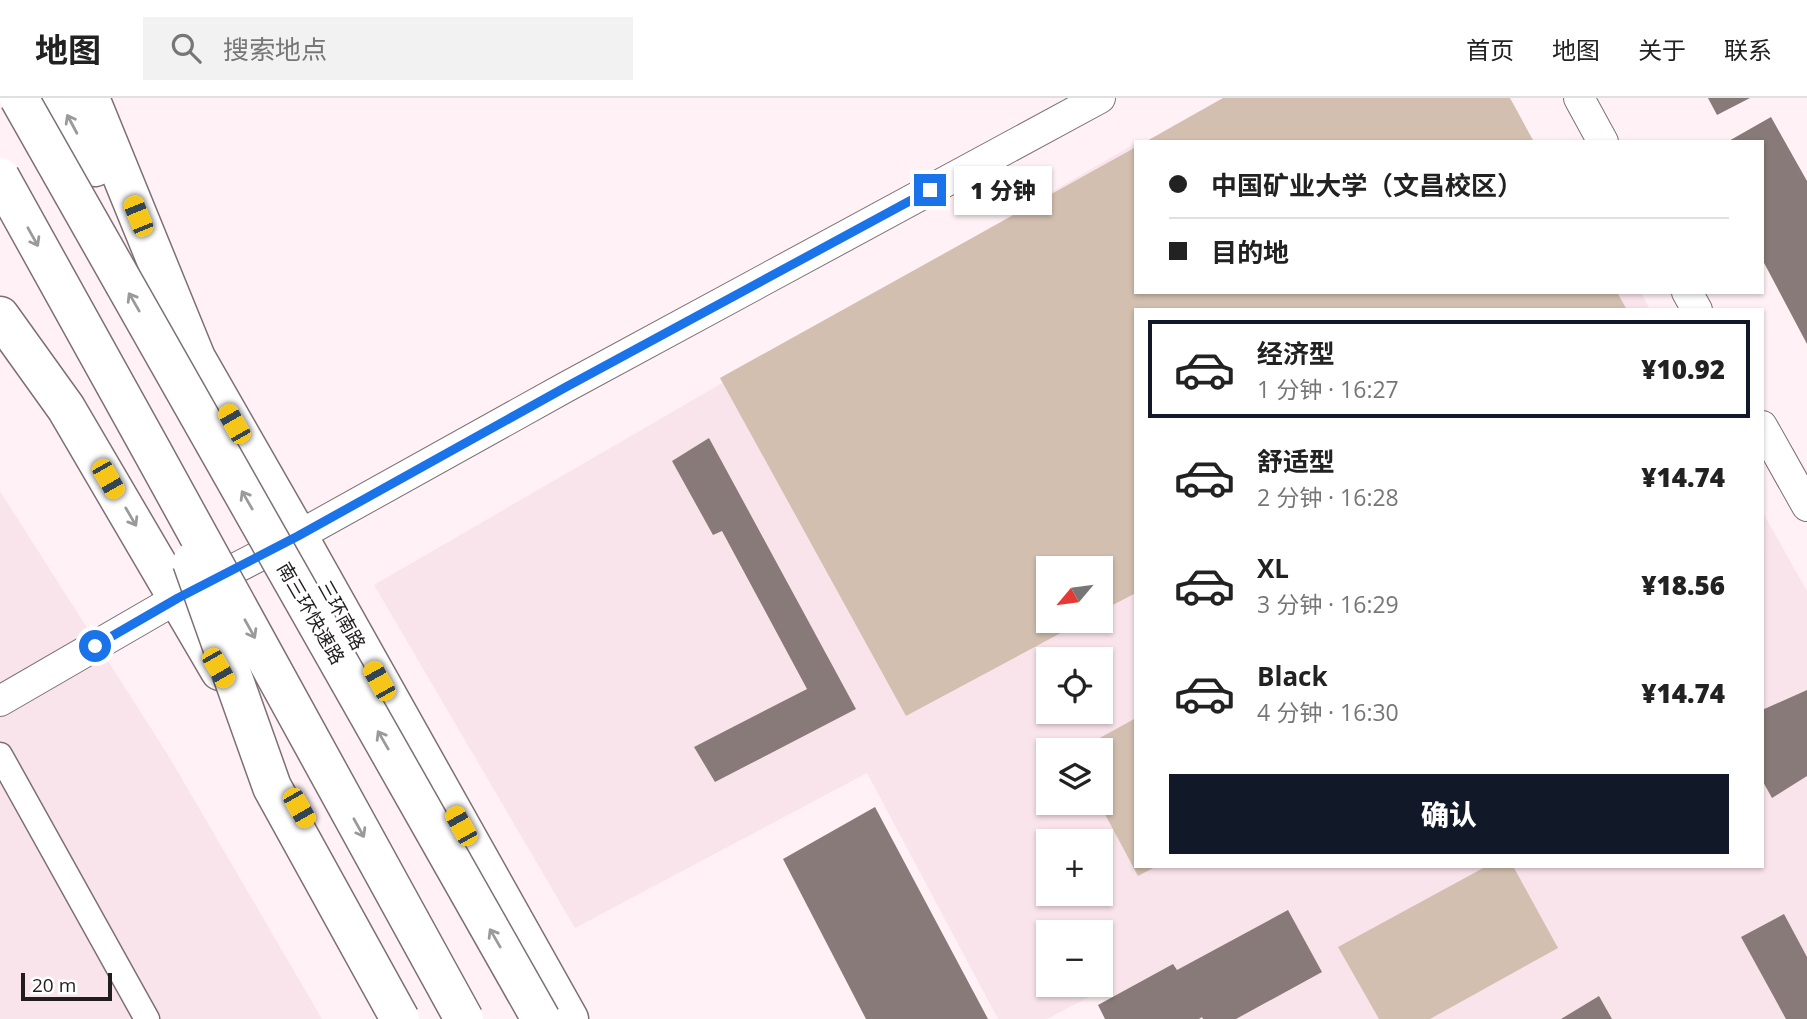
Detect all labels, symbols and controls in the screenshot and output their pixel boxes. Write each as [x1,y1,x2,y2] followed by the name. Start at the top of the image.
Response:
[143,17,633,80] search box
[35,27,101,72] text: 地图
[167,29,205,67] icon: search
[223,31,327,67] text: 搜索地点
[1466,33,1514,66] text: 首页
[1552,33,1600,66] text: 地图
[1638,33,1686,66] text: 关于
[1724,33,1772,66] text: 联系
[65,114,78,135] one-way arrow
[954,166,1052,214] callout: 1 分钟
[1211,167,1523,203] text: 中国矿业大学（文昌校区）
[914,174,946,206] route end
[970,174,1036,206] text: 1 分钟
[121,193,156,239] car
[27,226,40,247] one-way arrow
[1211,234,1289,270] text: 目的地
[127,292,141,312] one-way arrow
[1257,335,1335,371] text: 经济型
[1173,338,1236,401] icon: car
[1641,351,1725,387] text: ¥10.92
[1257,373,1399,405] text: 1 分钟 · 16:27
[215,401,254,447] car
[1257,443,1335,479] text: 舒适型
[1173,446,1236,509] icon: car
[89,456,128,502] car
[1641,459,1725,495] text: ¥14.74
[1257,481,1399,513] text: 2 分钟 · 16:28
[240,490,254,510] one-way arrow
[124,507,138,527] one-way arrow
[1257,550,1289,586] text: XL
[1173,554,1236,617] icon: car
[1036,556,1113,634] north arrow
[1036,556,1113,997] map controls
[271,557,351,669] street label: 南三环快速路
[1641,567,1725,603] text: ¥18.56
[312,575,372,655] street label: 三环南路
[1257,588,1399,620] text: 3 分钟 · 16:29
[244,618,257,639] one-way arrow
[79,630,111,662] route start
[199,645,238,691] car
[1036,647,1113,724] button: locate
[360,658,399,704] car
[1257,658,1328,694] text: Black
[1173,662,1236,725] icon: car
[1641,675,1725,711] text: ¥14.74
[1257,696,1399,728] text: 4 分钟 · 16:30
[376,731,390,751] one-way arrow
[1036,738,1113,815] button: layers
[1169,774,1729,854] button: 确认
[280,785,319,831] car
[442,803,481,849] car
[353,818,367,838] one-way arrow
[1036,829,1113,906] button: +
[1036,920,1113,997] button: −
[488,928,502,948] one-way arrow
[21,970,112,1002] scale bar
[32,972,76,998] text: 20 m

